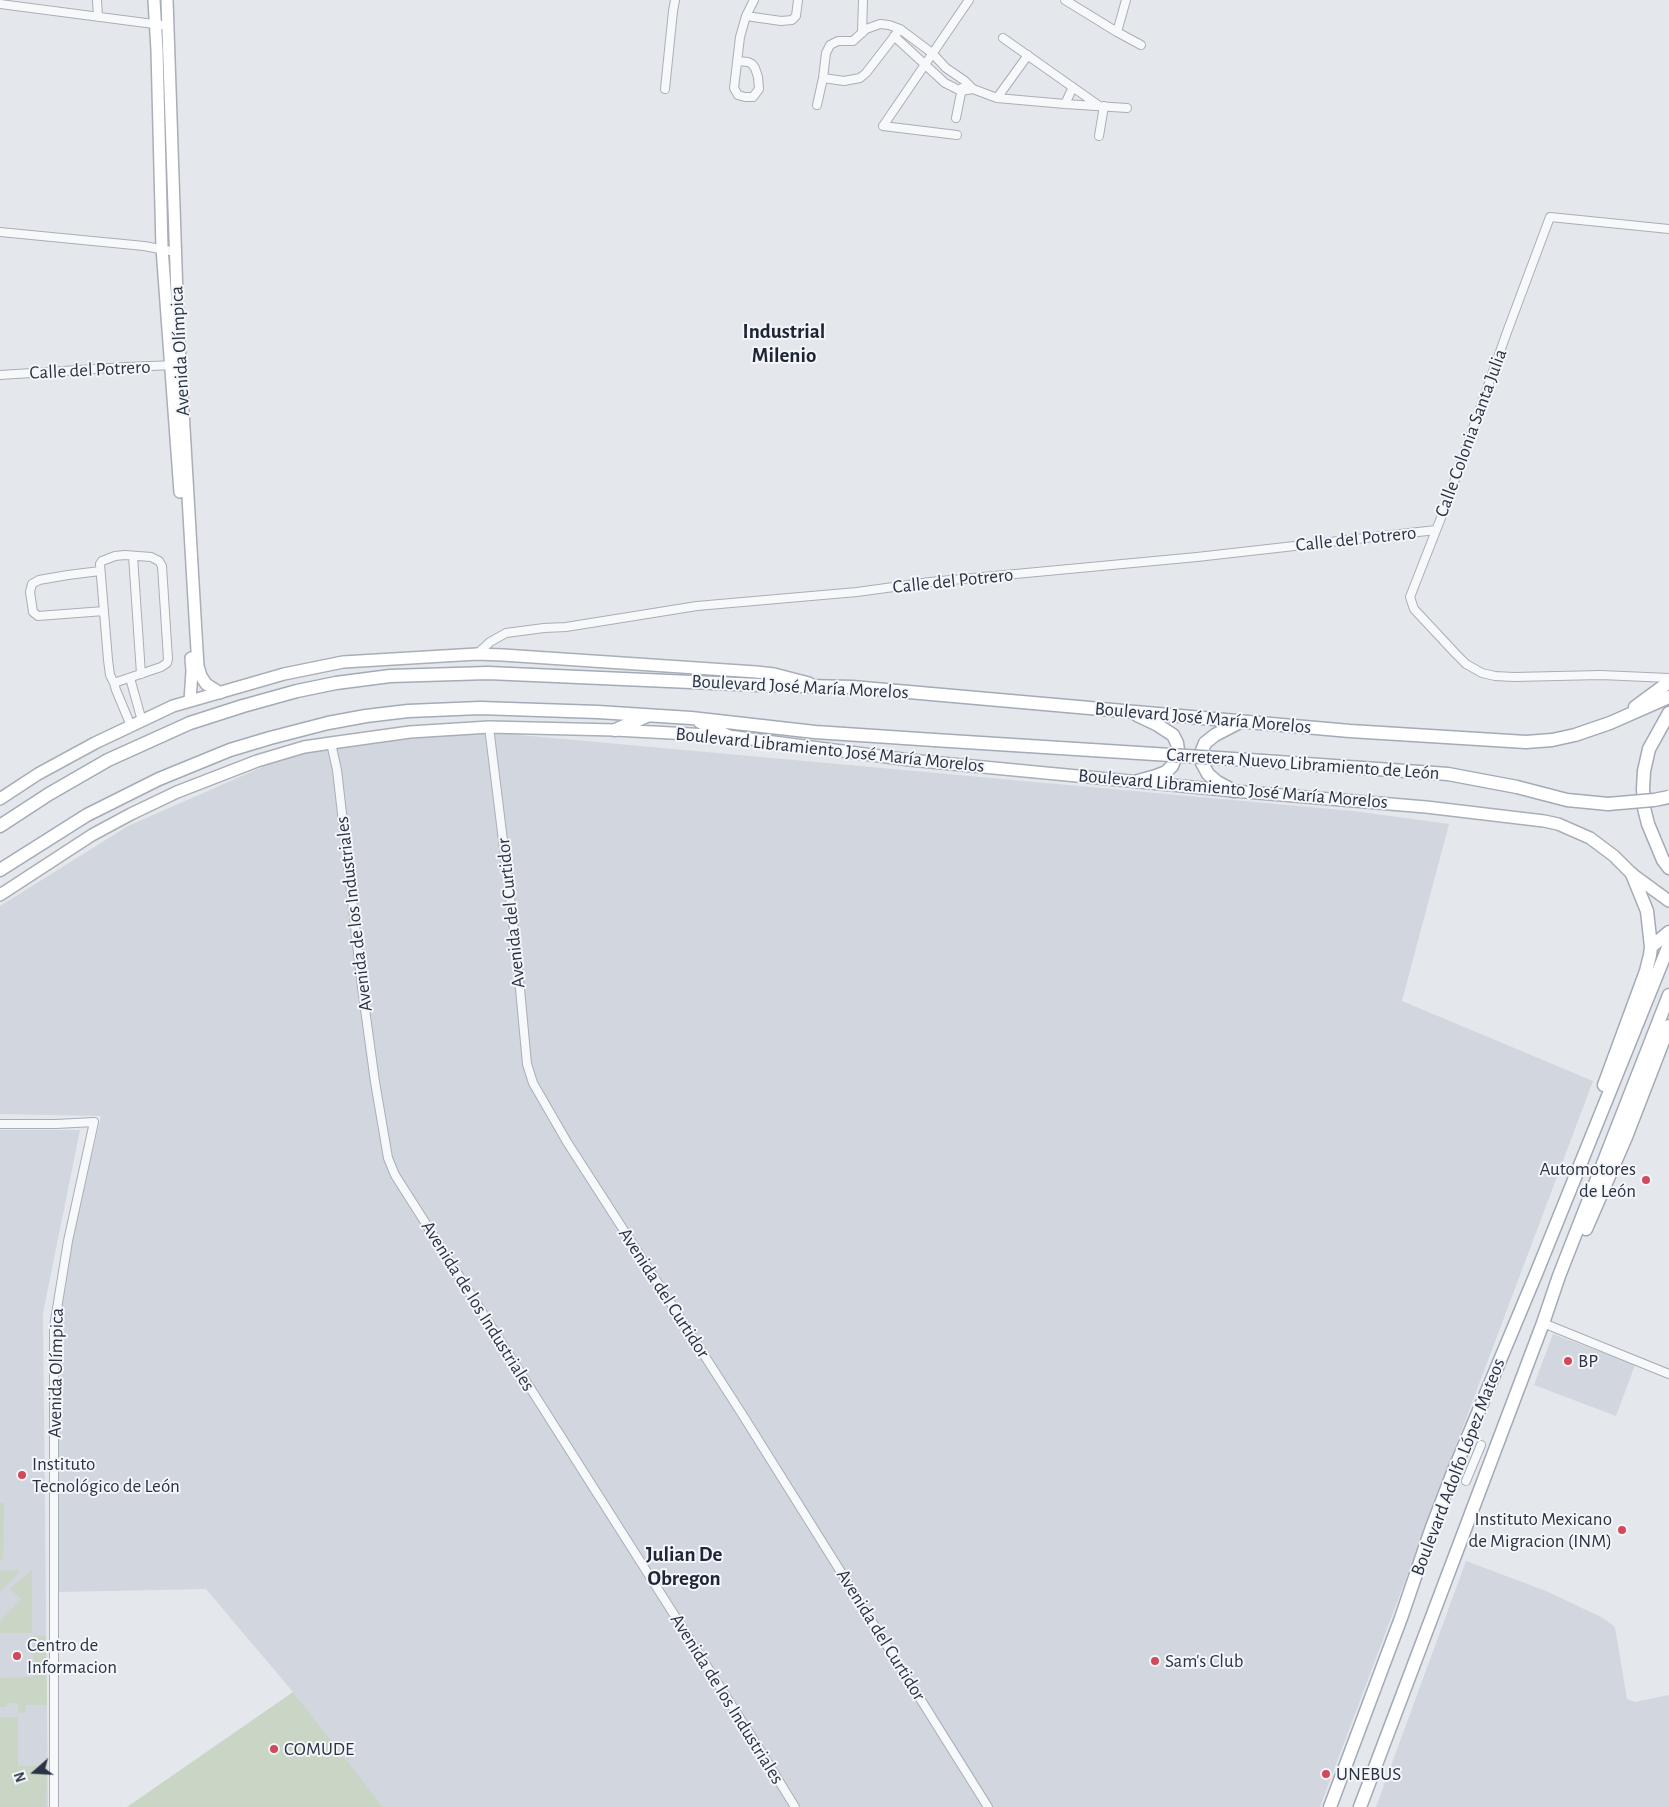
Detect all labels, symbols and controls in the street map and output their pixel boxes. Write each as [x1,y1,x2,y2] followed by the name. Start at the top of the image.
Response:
[165,285,195,417] street label: Avenida Olímpica
[743,319,825,369] district label: Industrial Milenio
[1430,346,1512,520] street label: Calle Colonia Santa Julia
[29,355,151,385] street label: Calle del Potrero
[1295,521,1417,557] street label: Calle del Potrero
[892,563,1014,599] street label: Calle del Potrero
[691,670,909,704] street label: Boulevard José María Morelos
[1094,697,1312,739] street label: Boulevard José María Morelos
[674,722,986,778] street label: Boulevard Libramiento José María Morelos
[1166,743,1440,785] street label: Carretera Nuevo Libramiento de León
[1077,764,1389,814] street label: Boulevard Libramiento José María Morelos
[331,815,377,1013] street label: Avenida de los Industriales
[492,837,530,989] street label: Avenida del Curtidor
[1539,1158,1636,1202] place label: Automotores de León
[1640,1174,1652,1186] marker: Automotores de León
[416,1217,540,1395] street label: Avenida de los Industriales
[613,1224,715,1362] street label: Avenida del Curtidor
[43,1308,69,1438] street label: Avenida Olímpica
[1578,1350,1598,1372] place label: BP
[1406,1355,1510,1579] street label: Boulevard Adolfo López Mateos
[1562,1355,1574,1367] marker: BP
[32,1453,180,1497] place label: Instituto Tecnológico de León
[16,1469,28,1481] marker: Instituto Tecnológico de León
[1468,1508,1612,1552] place label: Instituto Mexicano de Migracion (INM)
[1616,1524,1628,1536] marker: Instituto Mexicano de Migracion (INM)
[646,1542,722,1592] district label: Julian De Obregon
[831,1565,931,1705] street label: Avenida del Curtidor
[665,1610,789,1788] street label: Avenida de los Industriales
[27,1634,117,1678] place label: Centro de Informacion
[11,1650,23,1662] marker: Centro de Informacion
[1165,1650,1244,1672] place label: Sam's Club
[1149,1655,1161,1667] marker: Sam's Club
[284,1738,354,1760] place label: COMUDE
[268,1743,280,1755] marker: COMUDE
[10,1747,60,1797] north arrow
[1336,1763,1401,1785] place label: UNEBUS
[1320,1768,1332,1780] marker: UNEBUS
[13,1770,29,1784] text: N

